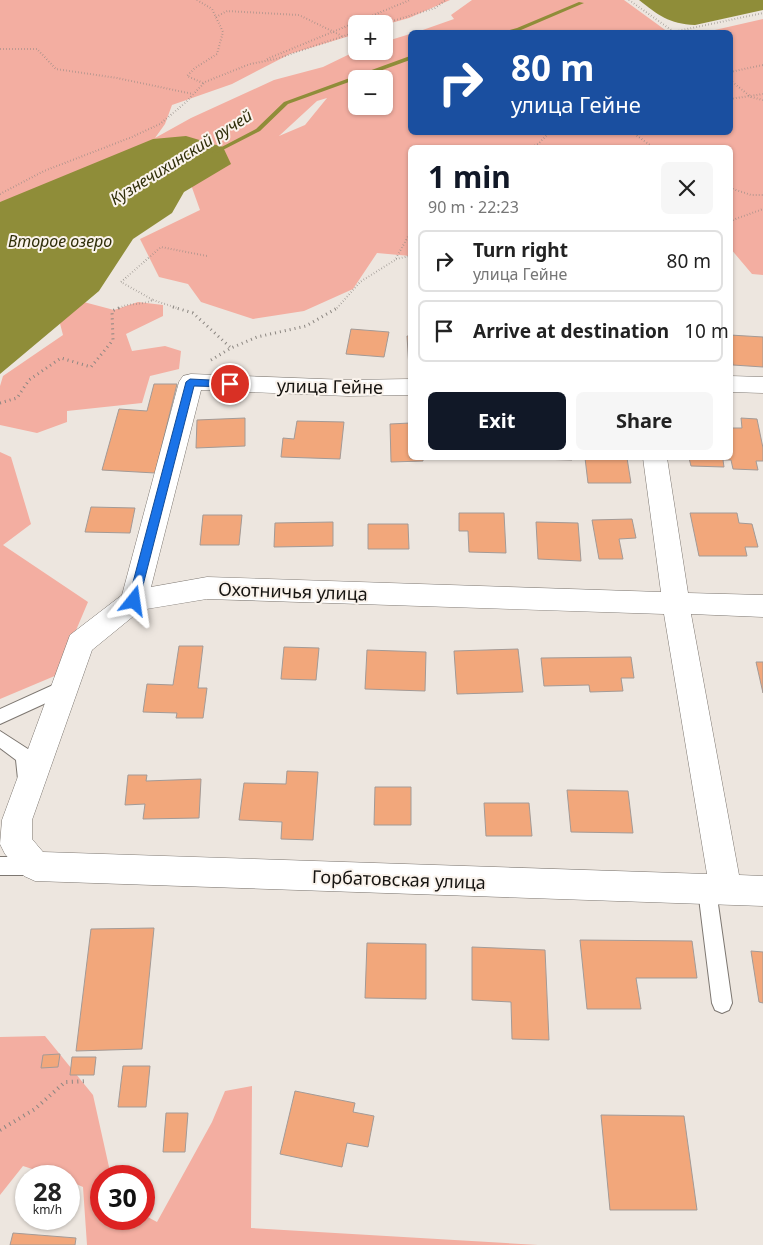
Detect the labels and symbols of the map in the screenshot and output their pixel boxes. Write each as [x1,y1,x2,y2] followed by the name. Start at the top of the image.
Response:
[106,104,256,210] water label: Кузнечихинский ручей
[8,230,112,252] water label: Второе озеро
[209,363,251,405] pin
[277,373,383,399] street label: улица Гейне
[107,574,159,626] position arrow
[218,576,368,606] street label: Охотничья улица
[312,864,486,894] street label: Горбатовская улица
[90,1165,155,1230] speed limit sign: 30

